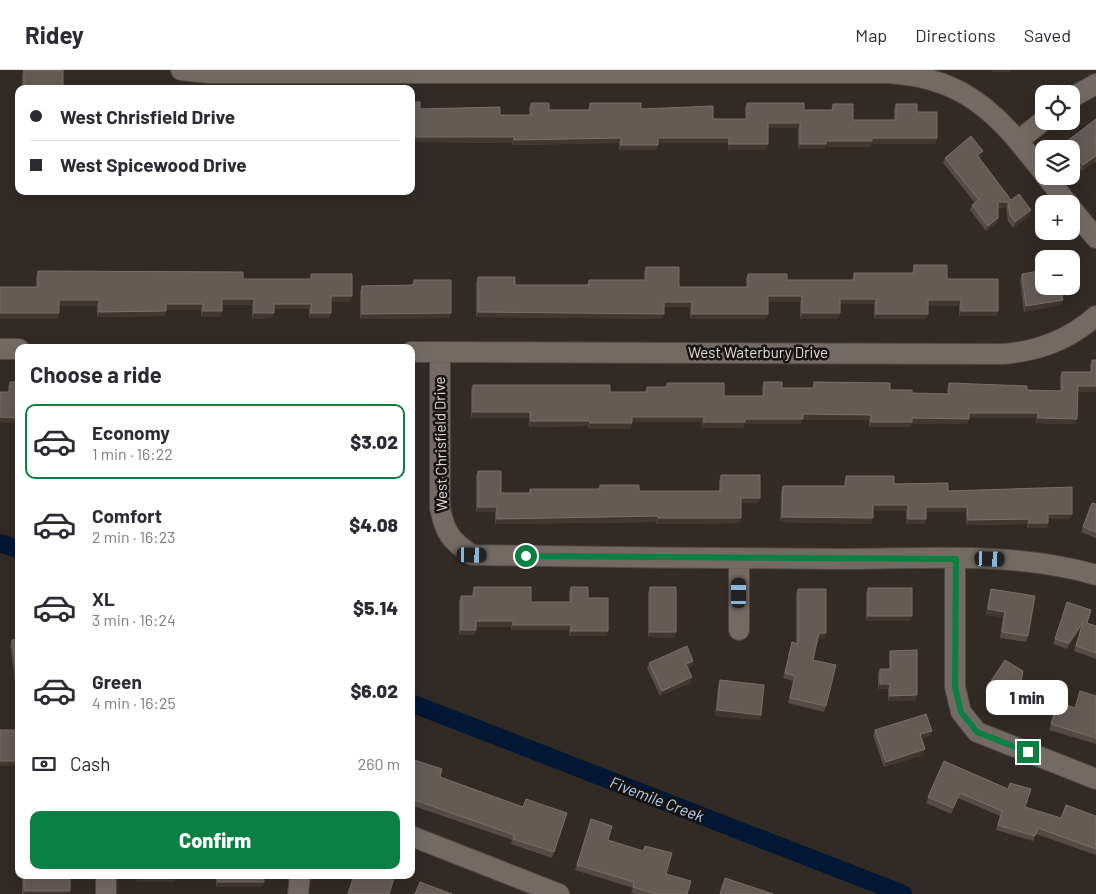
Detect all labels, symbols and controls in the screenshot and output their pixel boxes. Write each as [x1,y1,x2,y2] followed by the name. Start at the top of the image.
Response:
[25,20,84,49] text: Ridey
[855,24,887,46] text: Map
[915,24,996,46] text: Directions
[1024,24,1071,46] text: Saved
[1035,85,1080,295] map controls
[1035,85,1080,130] button: locate
[60,105,235,128] text: West Chrisfield Drive
[1035,140,1080,185] button: layers
[60,153,247,176] text: West Spicewood Drive
[1035,195,1080,240] button: +
[1035,250,1080,295] button: −
[688,343,828,361] street label: West Waterbury Drive
[30,361,162,387] text: Choose a ride
[430,376,450,512] street label: West Chrisfield Drive
[32,419,77,464] icon: car
[92,421,170,444] text: Economy
[350,430,398,453] text: $3.02
[92,444,173,463] text: 1 min · 16:22
[32,502,77,547] icon: car
[92,504,162,527] text: Comfort
[349,513,398,536] text: $4.08
[92,527,175,546] text: 2 min · 16:23
[515,545,537,567] route start
[456,547,487,563] car
[974,551,1005,567] car
[731,578,746,608] car
[32,585,77,630] icon: car
[92,587,115,610] text: XL
[353,596,398,619] text: $5.14
[92,610,176,629] text: 3 min · 16:24
[32,668,77,713] icon: car
[92,670,142,693] text: Green
[350,679,398,702] text: $6.02
[987,680,1069,714] callout: 1 min
[1009,688,1045,707] text: 1 min
[92,693,176,712] text: 4 min · 16:25
[1017,741,1039,763] route end
[30,750,58,778] icon: cash
[70,752,111,775] text: Cash
[358,754,400,773] text: 260 m
[607,772,707,825] water label: Fivemile Creek
[30,811,400,869] button: Confirm

